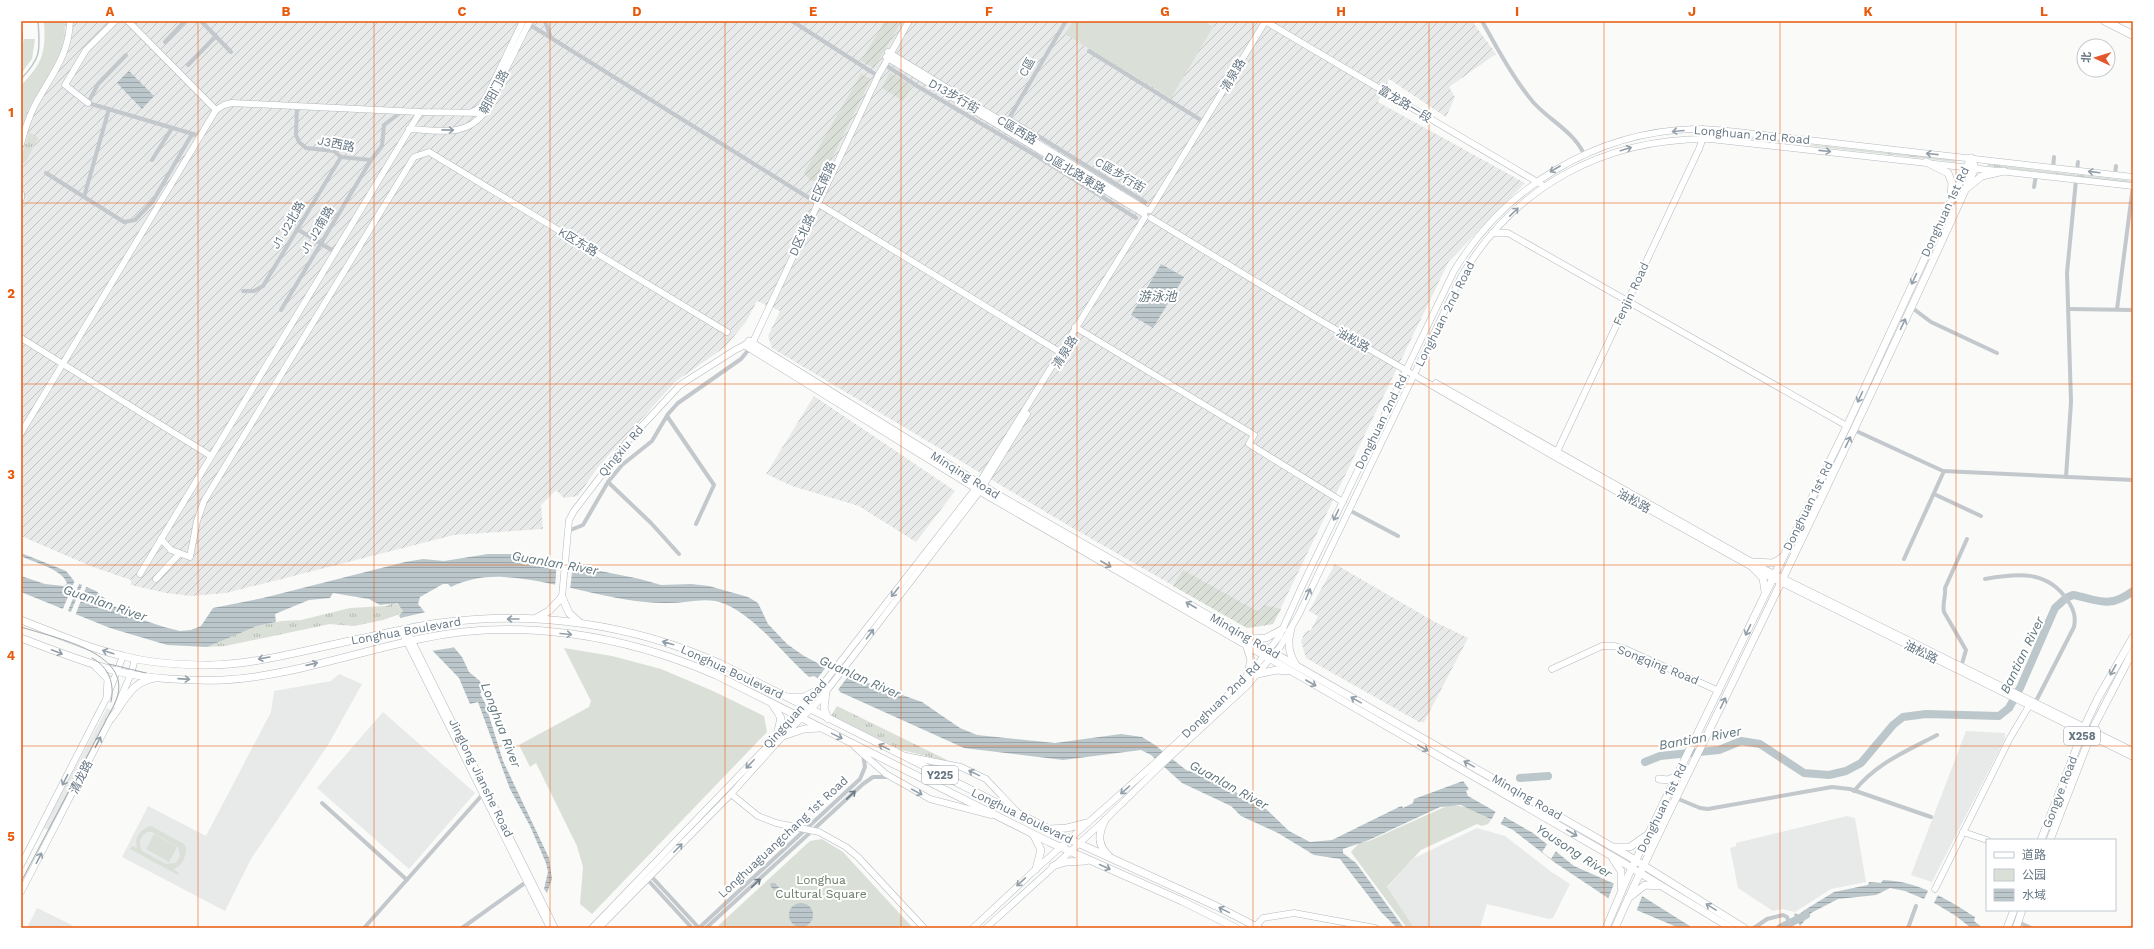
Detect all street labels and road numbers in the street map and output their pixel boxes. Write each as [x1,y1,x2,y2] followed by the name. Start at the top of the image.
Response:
[1016,55,1038,79] street label: C區
[1218,56,1248,94] street label: 清泉路
[477,68,511,116] street label: 朝阳门路
[926,76,982,116] street label: D13步行街
[1376,83,1434,125] street label: 富龙路一段
[994,113,1040,147] street label: C區西路
[1693,123,1811,147] street label: Longhuan 2nd Road
[316,133,356,155] street label: J3西路
[1042,149,1108,197] street label: D區北路東路
[1092,155,1148,195] street label: C區步行街
[807,159,839,205] street label: E区南路
[1918,165,1972,259] street label: Donghuan 1st Rd
[268,199,308,251] street label: J1 J2北路
[297,204,337,256] street label: J1 J2南路
[786,212,818,258] street label: D区北路
[556,225,600,259] street label: K区东路
[1412,259,1478,369] street label: Longhuan 2nd Road
[1610,260,1652,328] street label: Fenjin Road
[1334,325,1372,355] street label: 油松路
[1050,333,1080,371] street label: 清泉路
[1352,372,1410,472] street label: Donghuan 2nd Rd
[596,423,646,479] street label: Qingxiu Rd
[928,448,1002,502] street label: Minqing Road
[1780,459,1836,553] street label: Donghuan 1st Rd
[1615,486,1653,516] street label: 油松路
[1207,610,1283,662] street label: Minqing Road
[350,614,462,648] street label: Longhua Boulevard
[1902,638,1940,666] street label: 油松路
[679,642,785,702] street label: Longhua Boulevard
[1615,642,1701,688] street label: Songqing Road
[1179,659,1263,741] street label: Donghuan 2nd Rd
[760,676,830,752] street label: Qingquan Road
[446,716,516,840] street label: Jinglong Jianshe Road
[2064,727,2100,745] road number: X258
[2040,754,2080,830] street label: Gongye Road
[67,758,95,796] street label: 清龙路
[1634,761,1690,855] street label: Donghuan 1st Rd
[922,766,958,784] road number: Y225
[1489,771,1565,823] street label: Minqing Road
[715,773,851,901] street label: Longhuaguangchang 1st Road
[969,785,1075,847] street label: Longhua Boulevard

